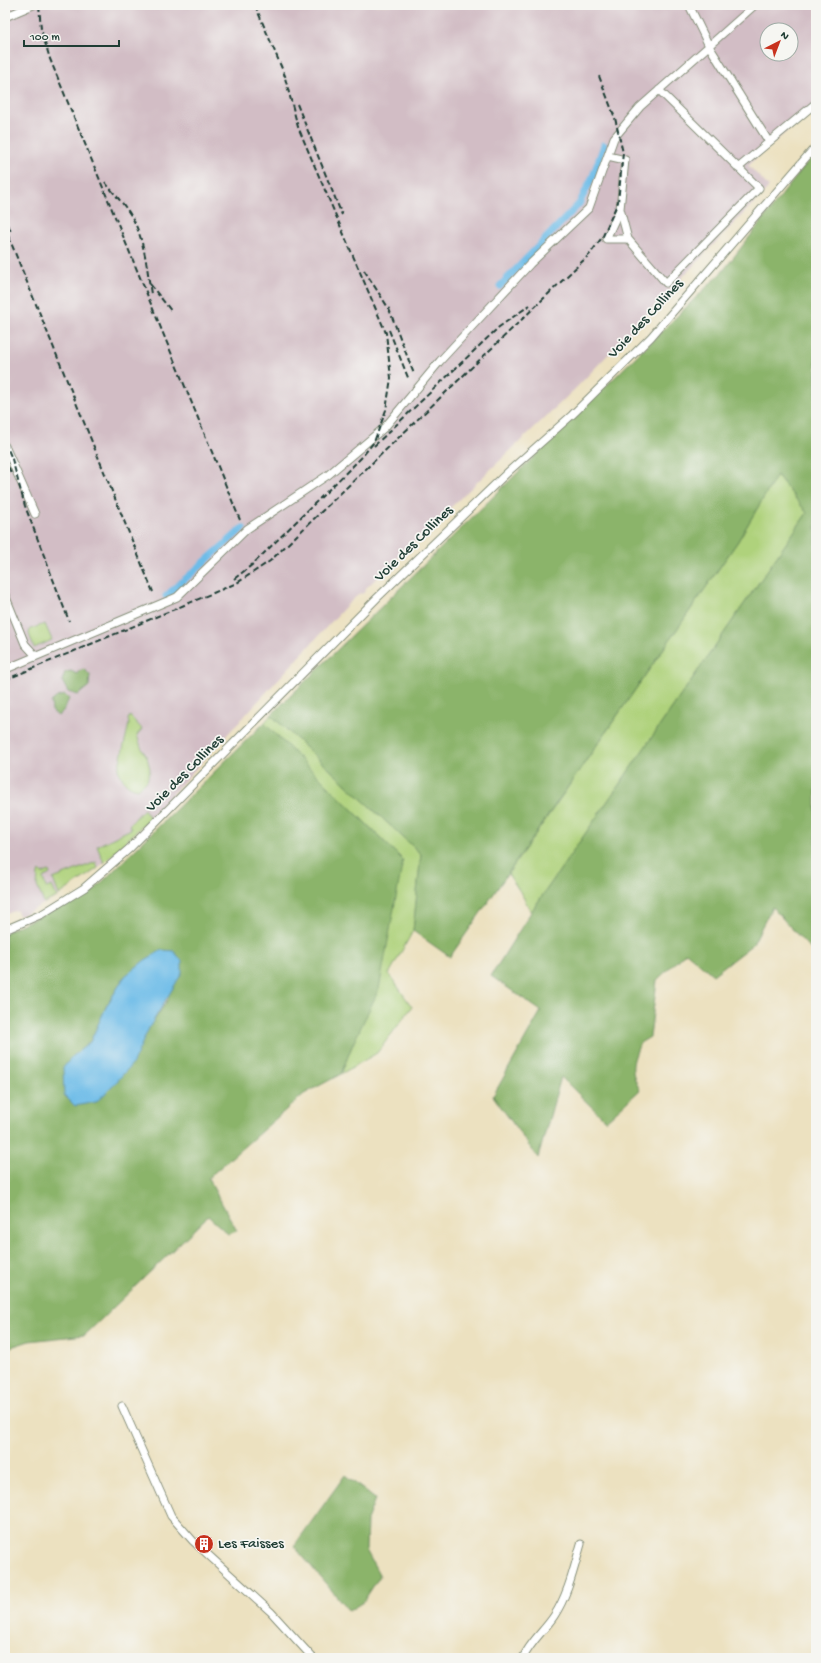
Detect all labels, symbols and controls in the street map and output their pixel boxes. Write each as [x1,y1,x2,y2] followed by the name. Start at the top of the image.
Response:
[24,22,119,48] scale bar
[759,22,799,62] north arrow
[778,29,791,43] text: N
[29,31,60,45] text: 100 m
[604,275,688,363] street label: Voie des Collines
[370,502,457,587] street label: Voie des Collines
[142,731,228,817] street label: Voie des Collines
[193,1533,215,1555] building icon: Les Faisses
[218,1535,284,1553] place label: Les Faisses

